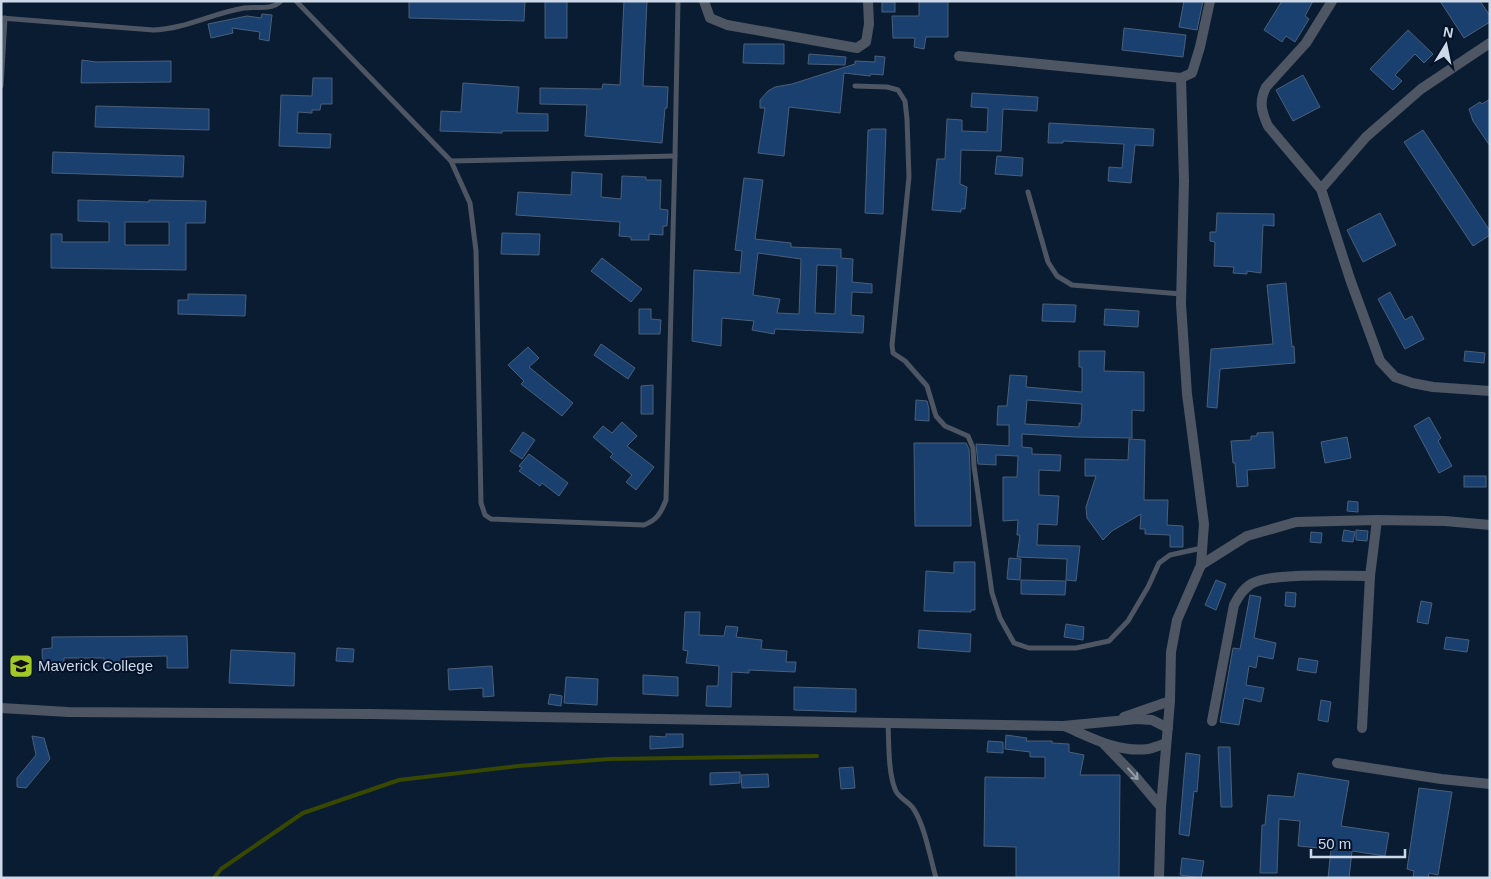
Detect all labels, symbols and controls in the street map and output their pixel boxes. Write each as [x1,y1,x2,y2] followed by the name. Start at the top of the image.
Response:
[1421,20,1471,70] north arrow
[1442,23,1455,41] text: N
[8,653,34,679] school or university icon: Maverick College
[38,657,153,674] place label: Maverick College
[1127,768,1139,781] one-way arrow
[1311,826,1405,858] scale bar
[1318,835,1351,852] text: 50 m

